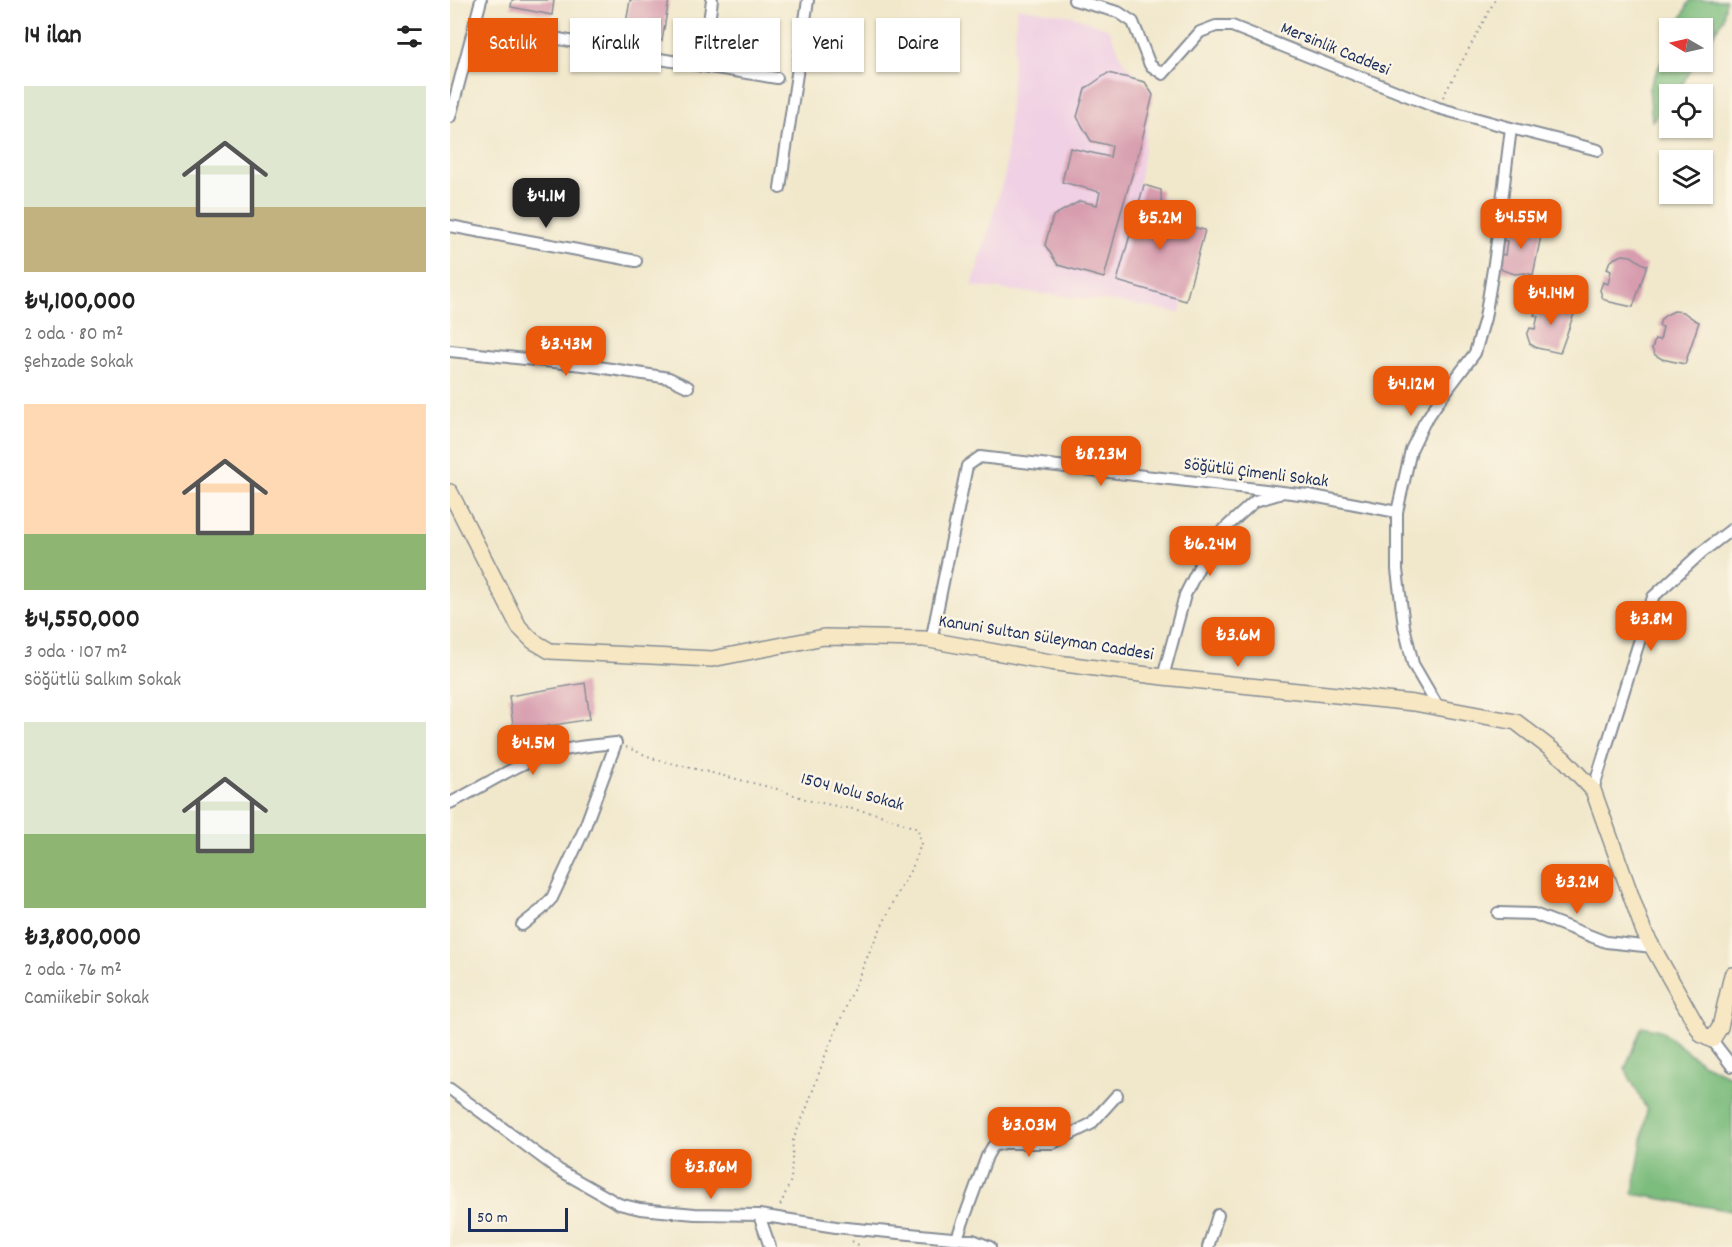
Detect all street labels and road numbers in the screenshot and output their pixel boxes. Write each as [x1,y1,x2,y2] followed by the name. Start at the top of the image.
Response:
[1276,17,1394,83] street label: Mersinlik Caddesi
[1182,453,1330,495] street label: Söğütlü Çimenli Sokak
[937,610,1155,668] street label: Kanuni Sultan Süleyman Caddesi
[798,767,906,819] street label: 1504 Nolu Sokak

